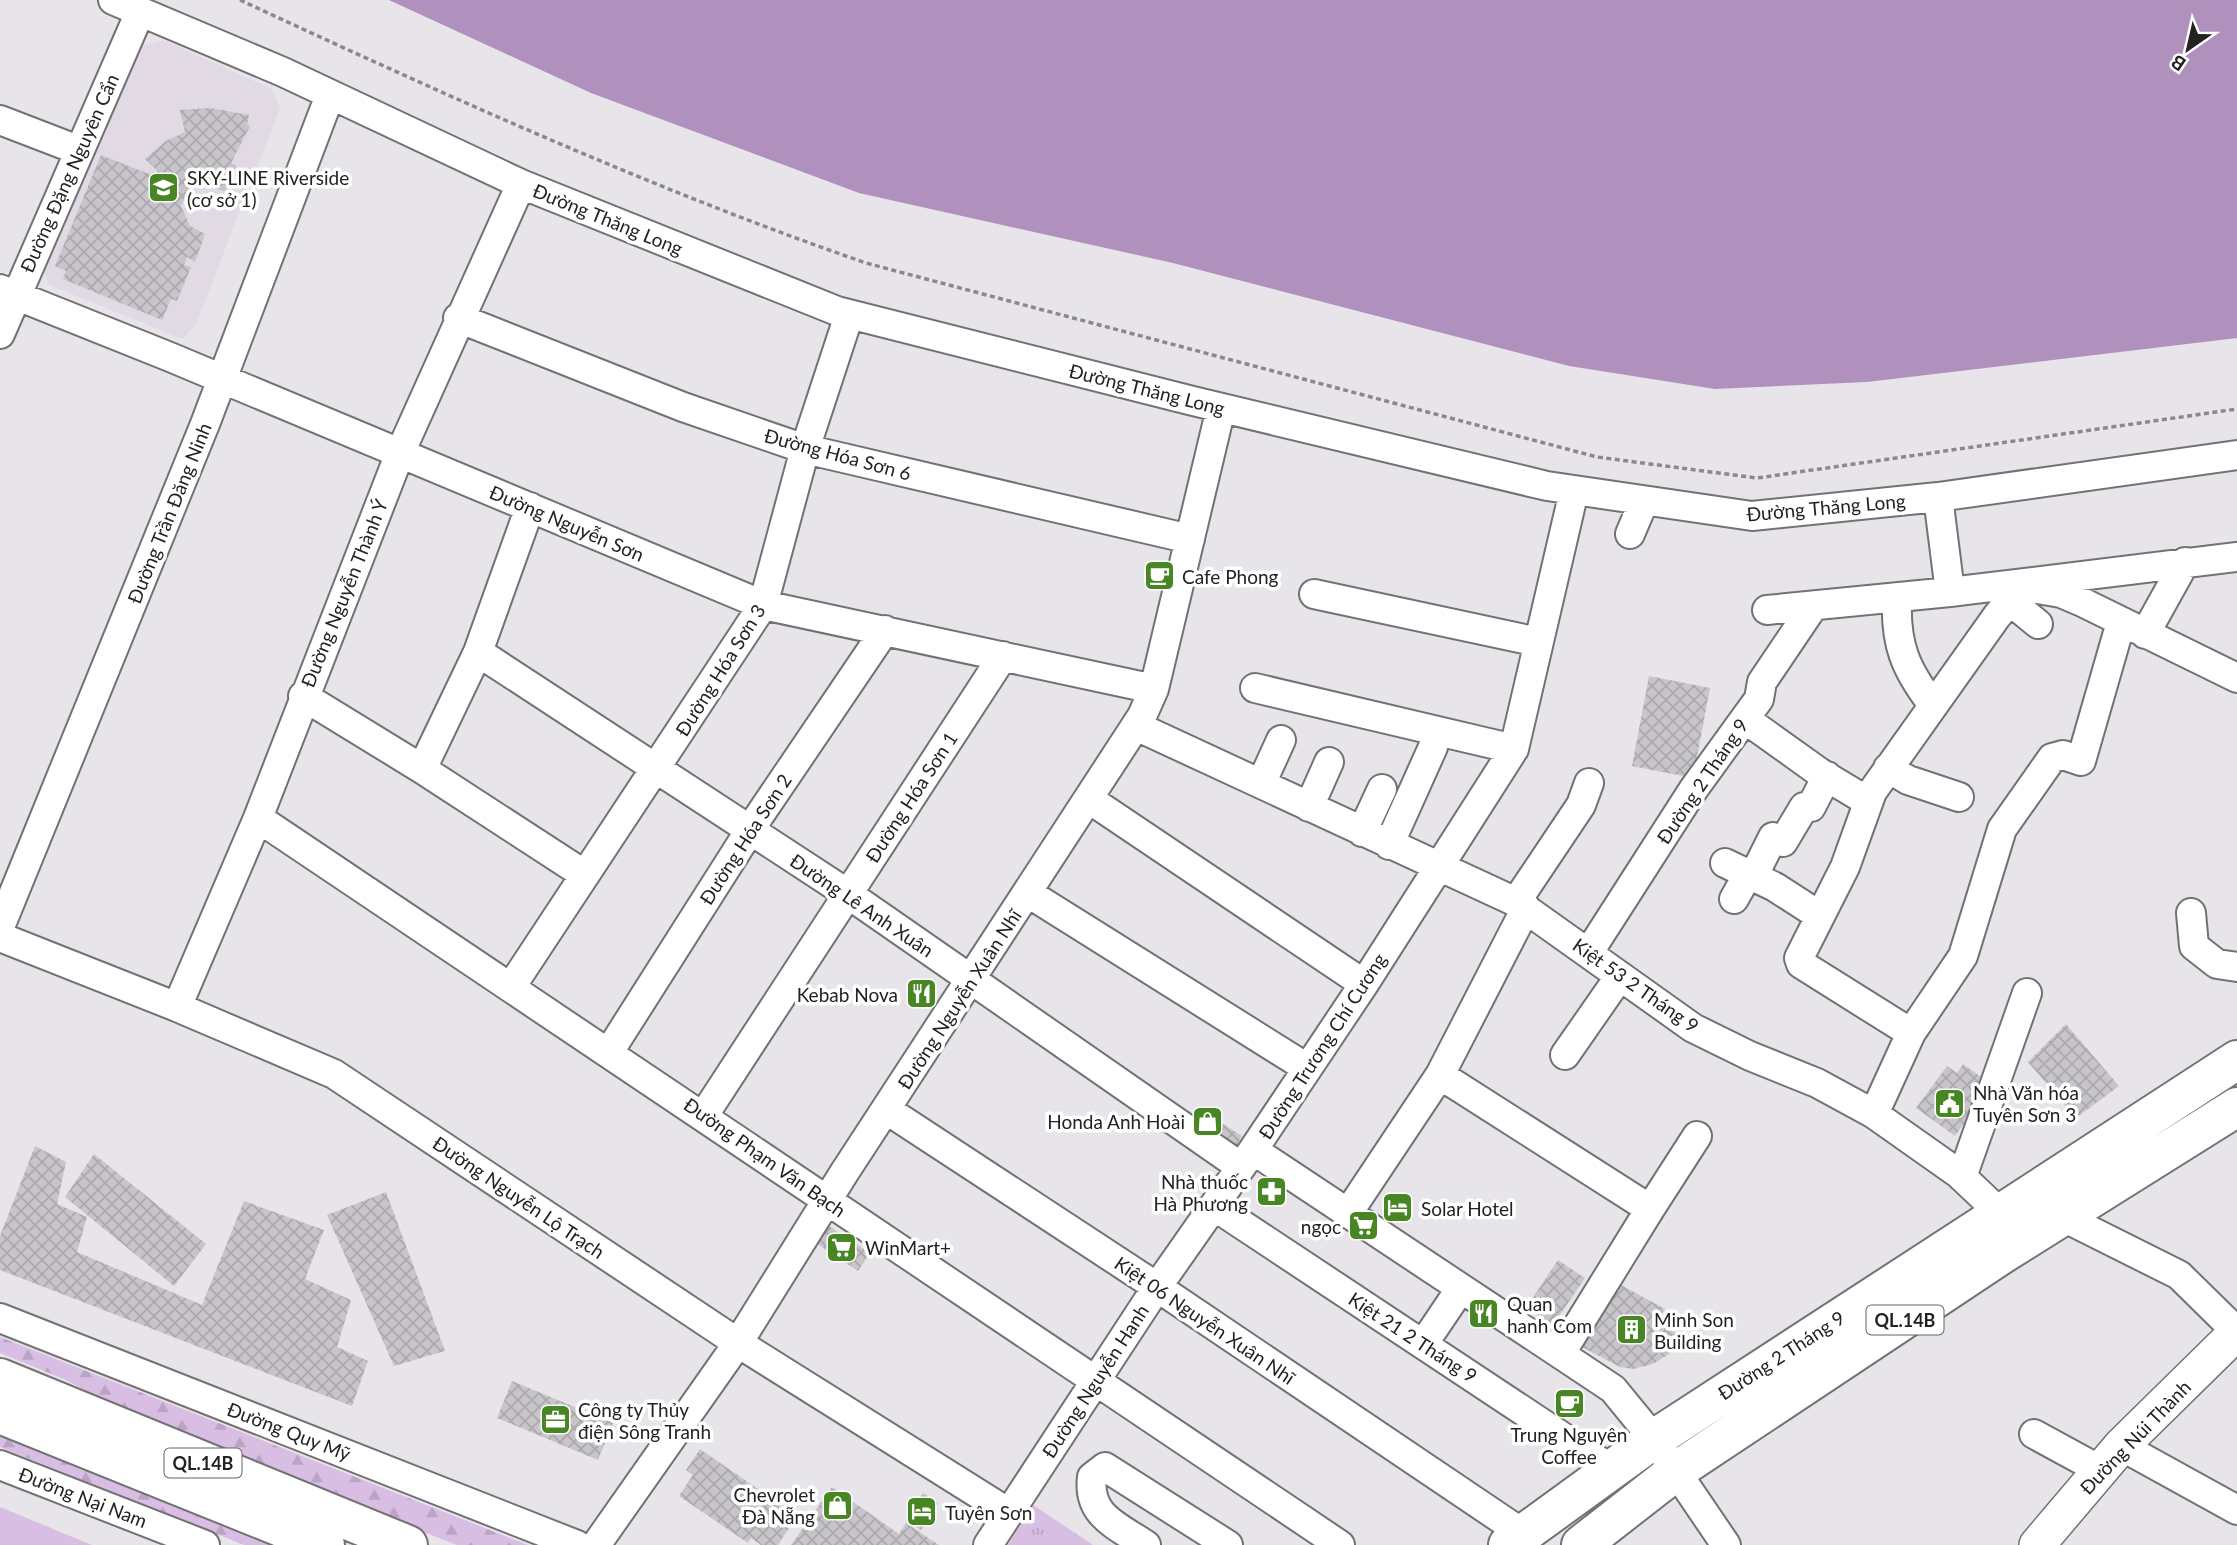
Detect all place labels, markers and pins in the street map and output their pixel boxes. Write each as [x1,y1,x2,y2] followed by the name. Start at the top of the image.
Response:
[187,166,349,211] place label: SKY-LINE Riverside (cơ sở 1)
[147,171,181,205] school or university icon: SKY-LINE Riverside (cơ sở 1)
[1142,559,1176,593] cafe icon: Cafe Phong
[1182,565,1279,588] place label: Cafe Phong
[904,977,938,1011] restaurant icon: Kebab Nova
[797,983,898,1006] place label: Kebab Nova
[1973,1081,2079,1126] place label: Nhà Văn hóa Tuyên Sơn 3
[1933,1086,1967,1120] public building icon: Nhà Văn hóa Tuyên Sơn 3
[1191,1104,1225,1138] shop icon: Honda Anh Hoài
[1047,1110,1185,1133] place label: Honda Anh Hoài
[1153,1170,1248,1215] place label: Nhà thuốc Hà Phương
[1254,1175,1288,1209] pharmacy icon: Nhà thuốc Hà Phương
[1381,1191,1415,1225] hotel icon: Solar Hotel
[1421,1197,1513,1220] place label: Solar Hotel
[1347,1209,1381,1243] supermarket icon: ngọc
[1301,1215,1341,1238] place label: ngọc
[825,1230,859,1264] supermarket icon: WinMart+
[865,1236,951,1259] place label: WinMart+
[1507,1292,1592,1337] place label: Quan hanh Com
[1467,1297,1501,1331] restaurant icon: Quan hanh Com
[1654,1308,1734,1353] place label: Minh Son Building
[1614,1313,1648,1347] building icon: Minh Son Building
[1552,1386,1586,1420] cafe icon: Trung Nguyên Coffee
[578,1398,711,1443] place label: Công ty Thủy điện Sông Tranh
[538,1403,572,1437] office icon: Công ty Thủy điện Sông Tranh
[1511,1423,1627,1468] place label: Trung Nguyên Coffee
[734,1483,815,1528] place label: Chevrolet Đà Nẵng
[821,1488,855,1522] shop icon: Chevrolet Đà Nẵng
[905,1495,939,1529] hotel icon: Tuyên Sơn
[945,1501,1032,1524] place label: Tuyên Sơn

